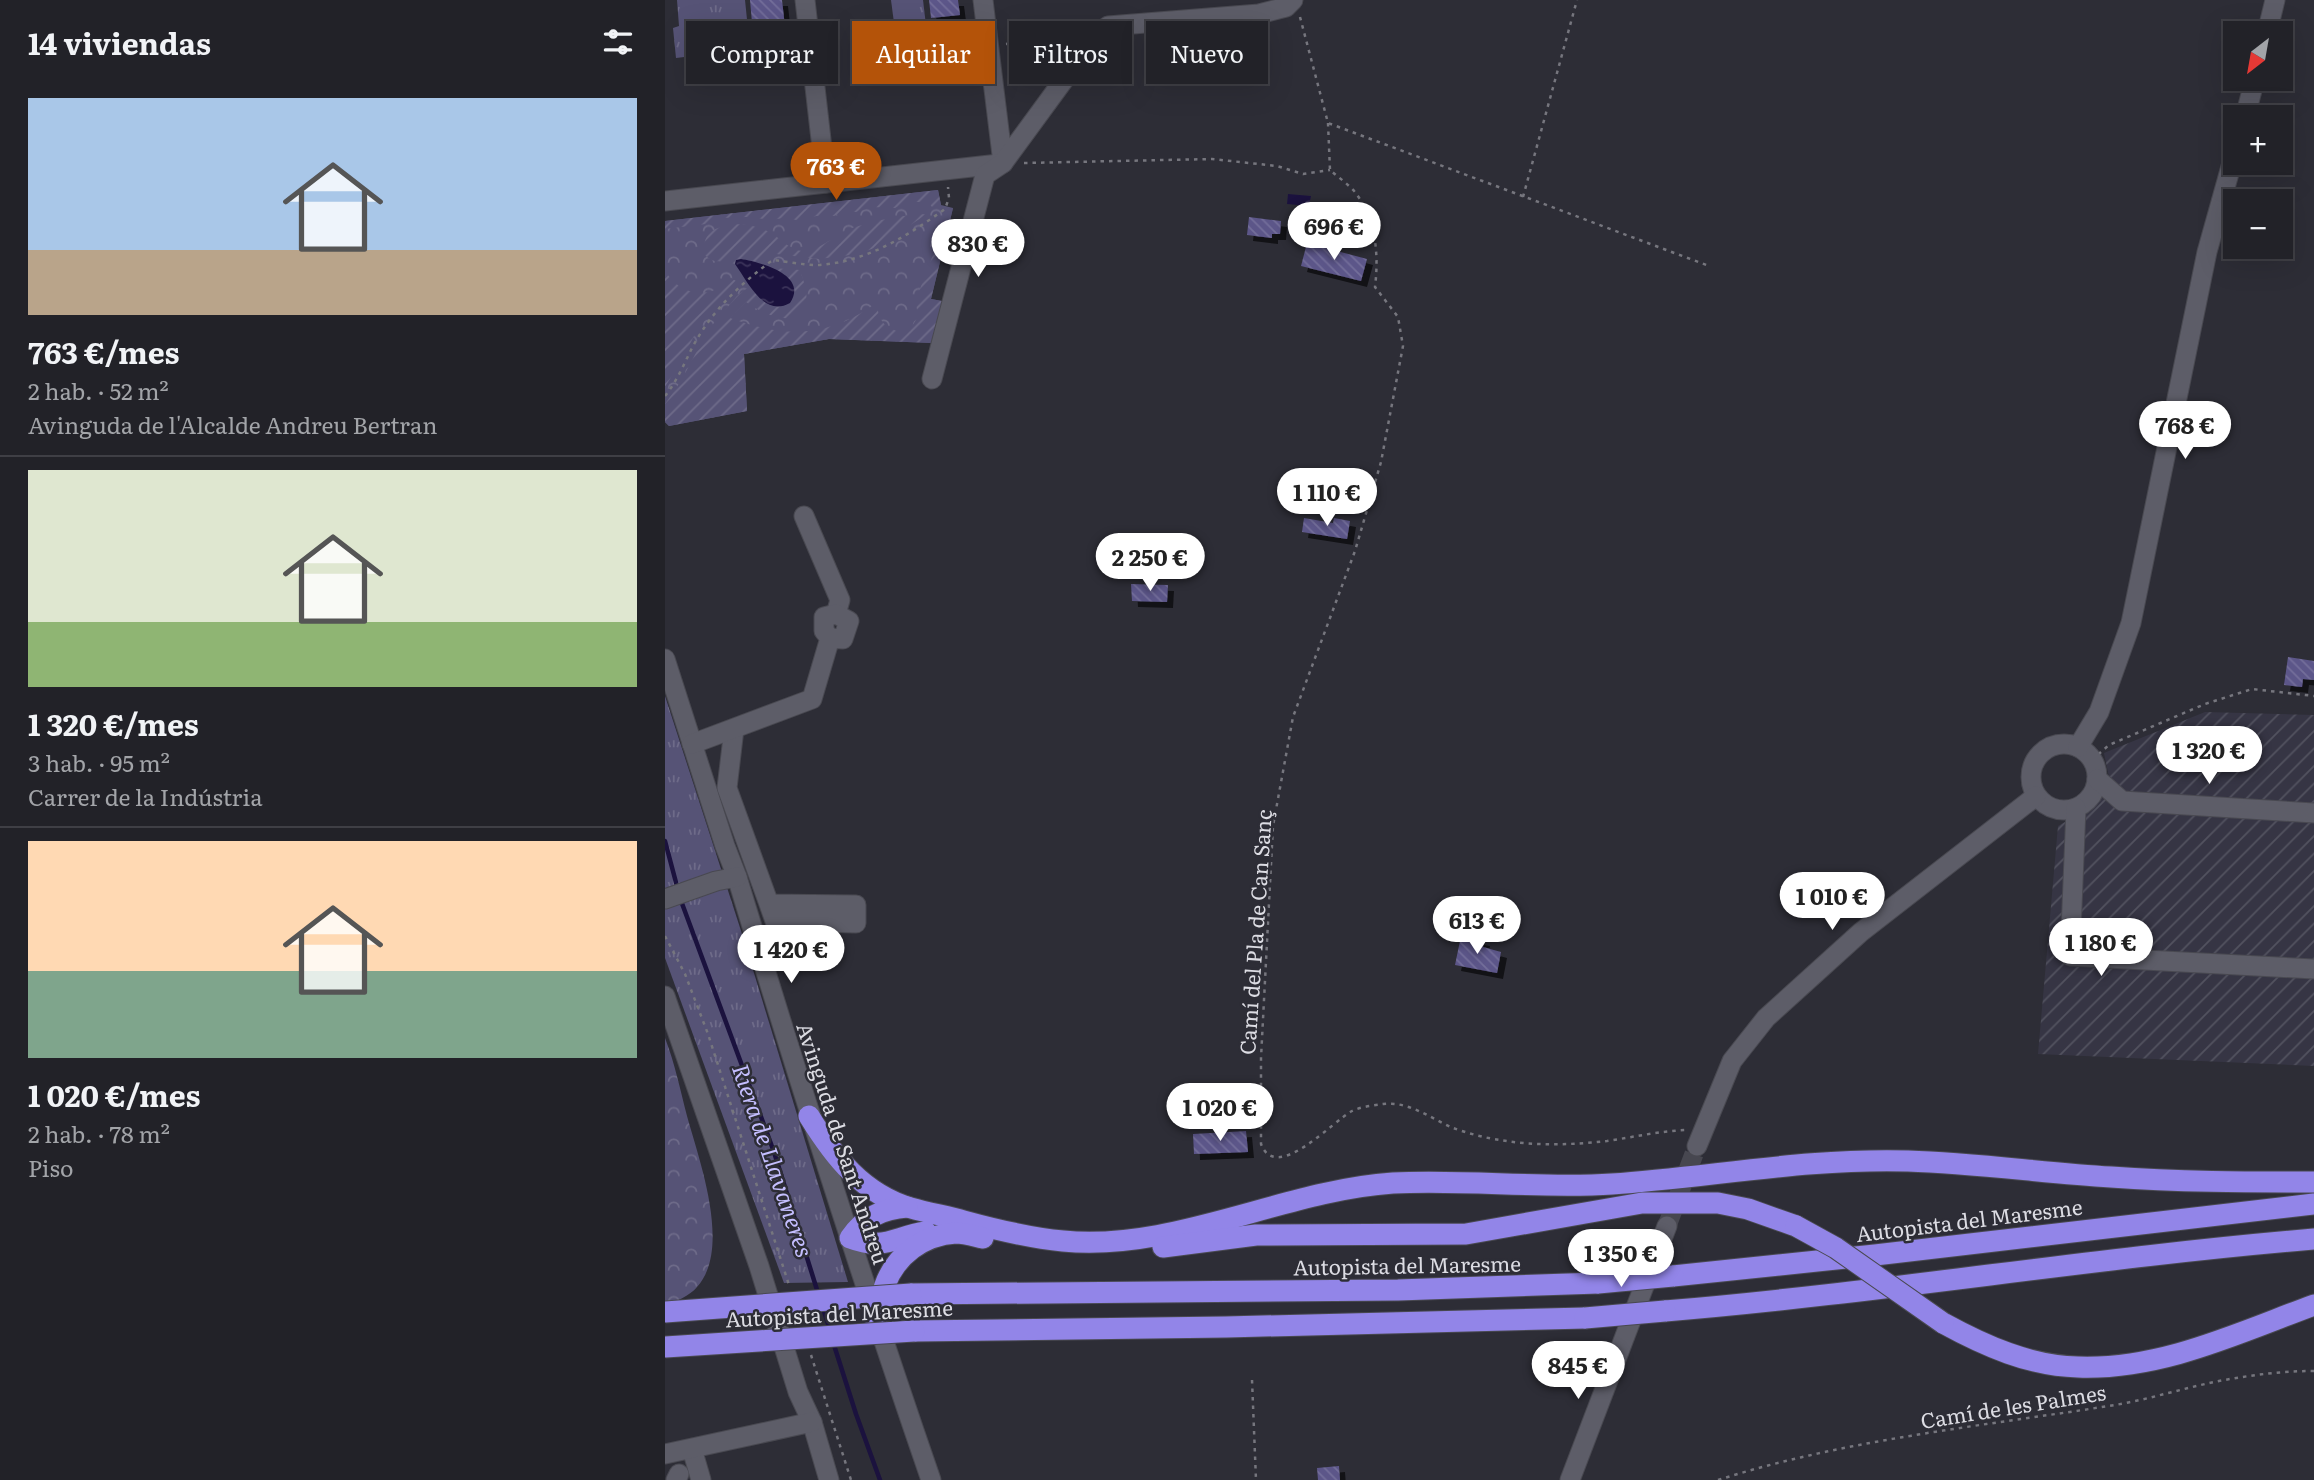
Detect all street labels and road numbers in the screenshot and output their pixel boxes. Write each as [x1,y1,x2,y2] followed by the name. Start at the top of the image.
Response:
[1230,808,1278,1056] street label: Camí del Pla de Can Sanç
[790,1018,898,1268] street label: Avinguda de Sant Andreu
[1854,1190,2084,1248] street label: Autopista del Maresme
[1293,1247,1521,1281] street label: Autopista del Maresme
[724,1291,954,1333] street label: Autopista del Maresme
[1918,1375,2108,1435] street label: Camí de les Palmes

